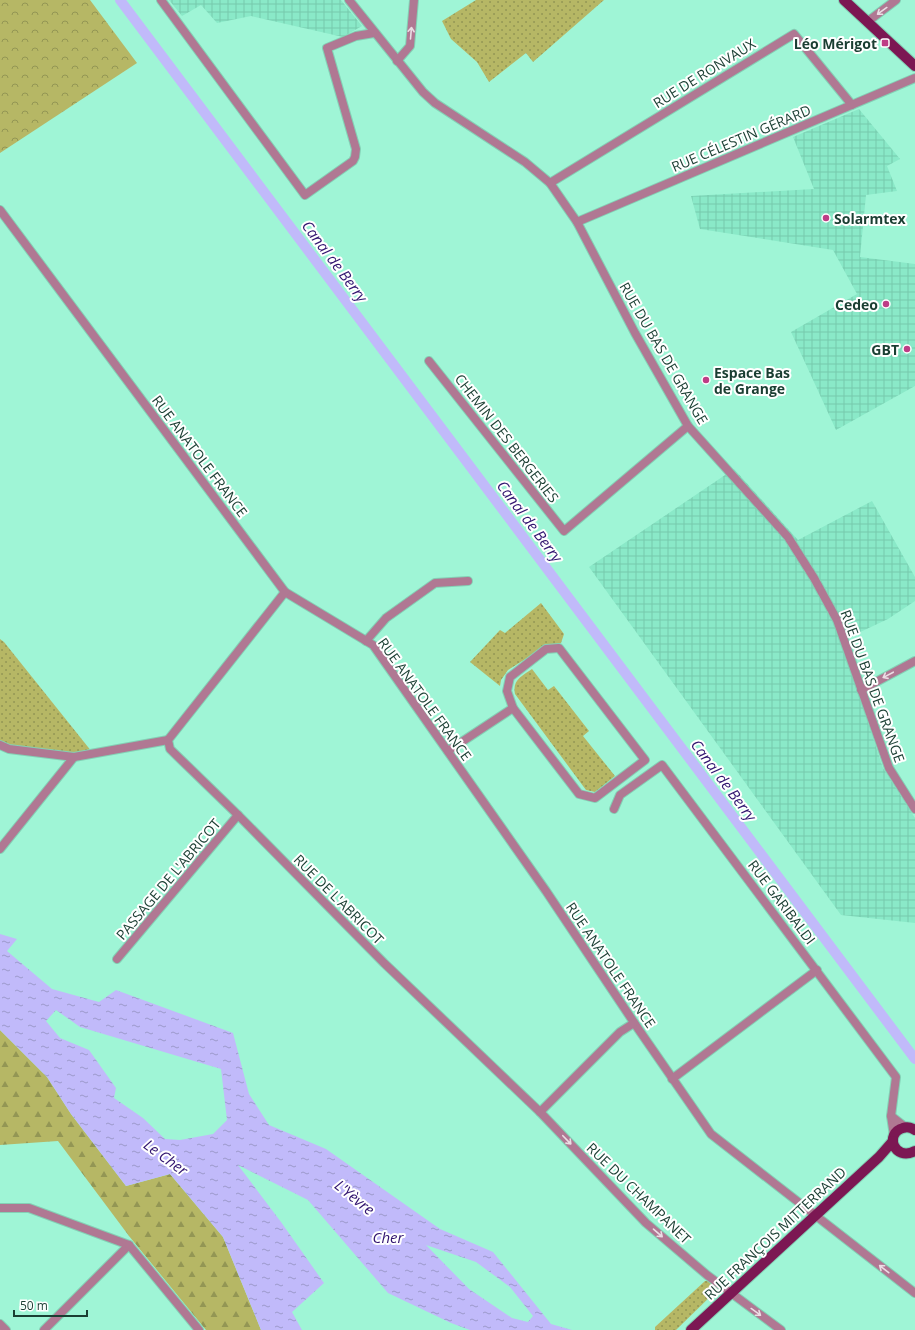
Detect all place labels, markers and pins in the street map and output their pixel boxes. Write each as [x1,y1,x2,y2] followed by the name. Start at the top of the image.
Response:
[794,34,877,53] place label: Léo Mérigot
[880,38,890,48] marker: Léo Mérigot
[834,209,907,228] place label: Solarmtex
[821,213,831,223] marker: Solarmtex
[835,295,878,314] place label: Cedeo
[881,299,891,309] marker: Cedeo
[871,340,899,359] place label: GBT
[902,344,912,354] marker: GBT
[714,363,790,398] place label: Espace Bas de Grange
[701,375,711,385] marker: Espace Bas de Grange

